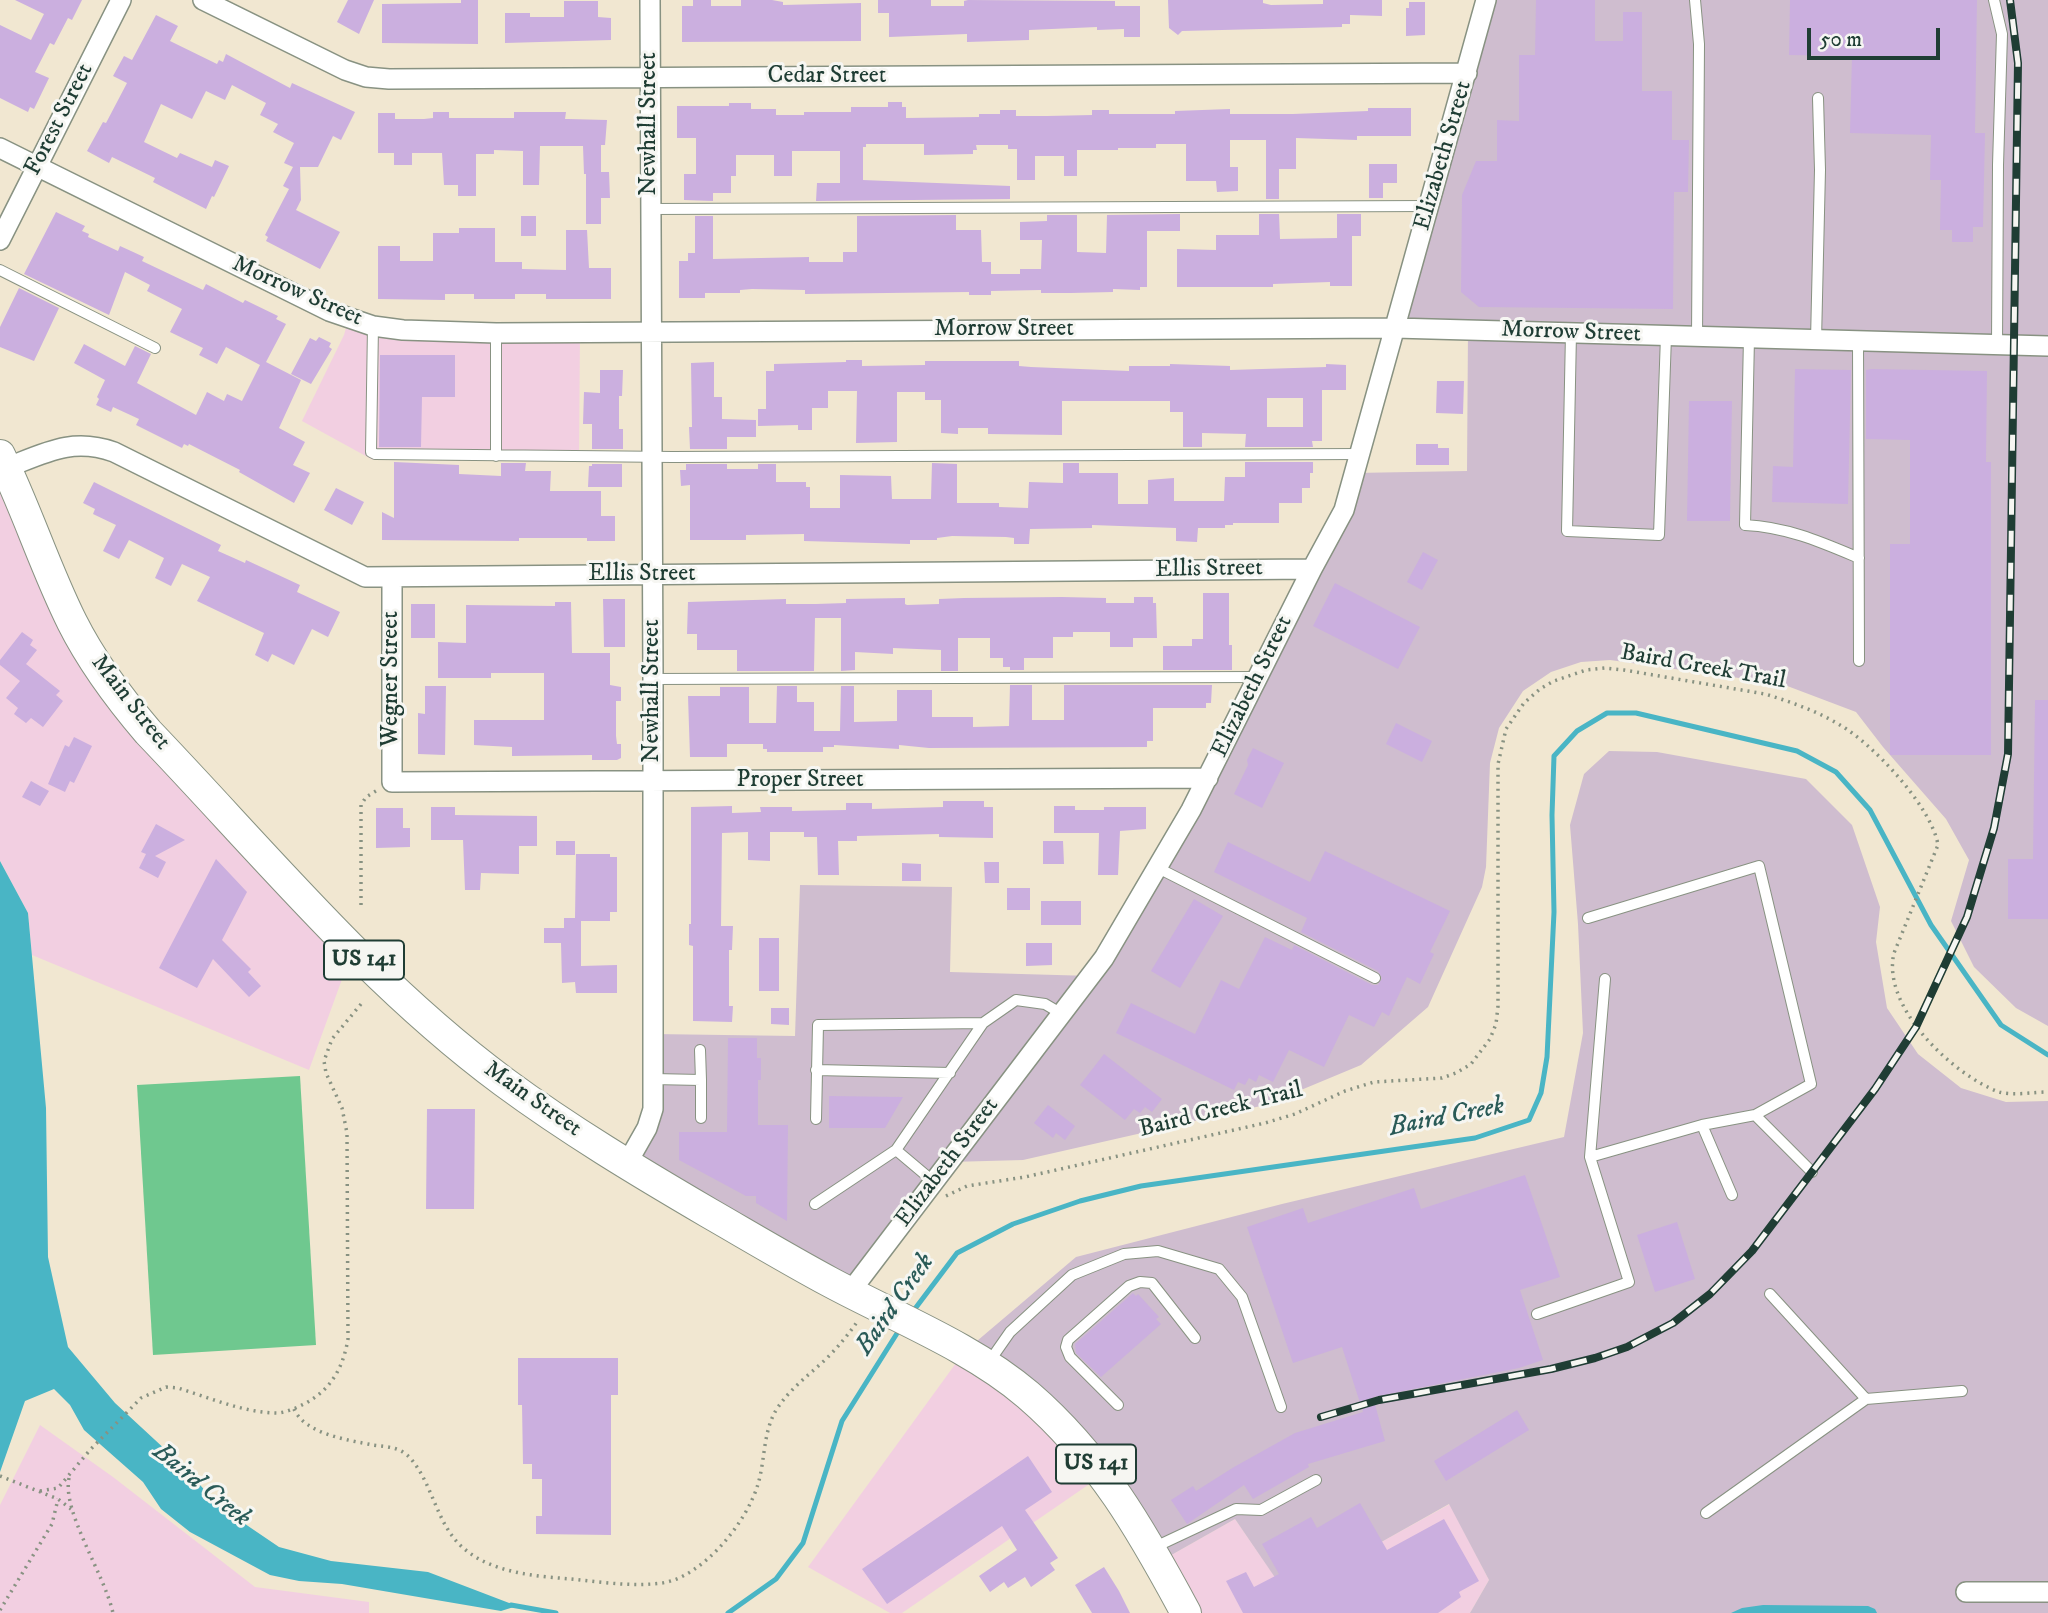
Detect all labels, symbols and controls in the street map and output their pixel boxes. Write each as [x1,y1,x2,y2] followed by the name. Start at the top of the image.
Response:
[1810,14,1943,58] scale bar
[1820,27,1862,53] text: 50 m
[636,52,664,196] street label: Newhall Street
[19,59,101,181] street label: Forest Street
[768,63,886,91] street label: Cedar Street
[1409,78,1479,234] street label: Elizabeth Street
[227,250,367,334] street label: Morrow Street
[934,316,1074,344] street label: Morrow Street
[1501,316,1641,350] street label: Morrow Street
[1155,555,1263,585] street label: Ellis Street
[588,561,696,589] street label: Ellis Street
[378,611,406,747] street label: Wegner Street
[1206,611,1300,763] street label: Elizabeth Street
[639,619,667,763] street label: Newhall Street
[1618,639,1788,697] street label: Baird Creek Trail
[84,650,176,756] street label: Main Street
[736,767,864,795] street label: Proper Street
[324,940,404,979] road number: US 141
[478,1056,586,1144] street label: Main Street
[1136,1077,1306,1145] street label: Baird Creek Trail
[1387,1092,1507,1144] water label: Baird Creek
[890,1093,1006,1233] street label: Elizabeth Street
[850,1248,942,1362] water label: Baird Creek
[146,1437,256,1535] water label: Baird Creek
[1056,1444,1136,1484] road number: US 141

